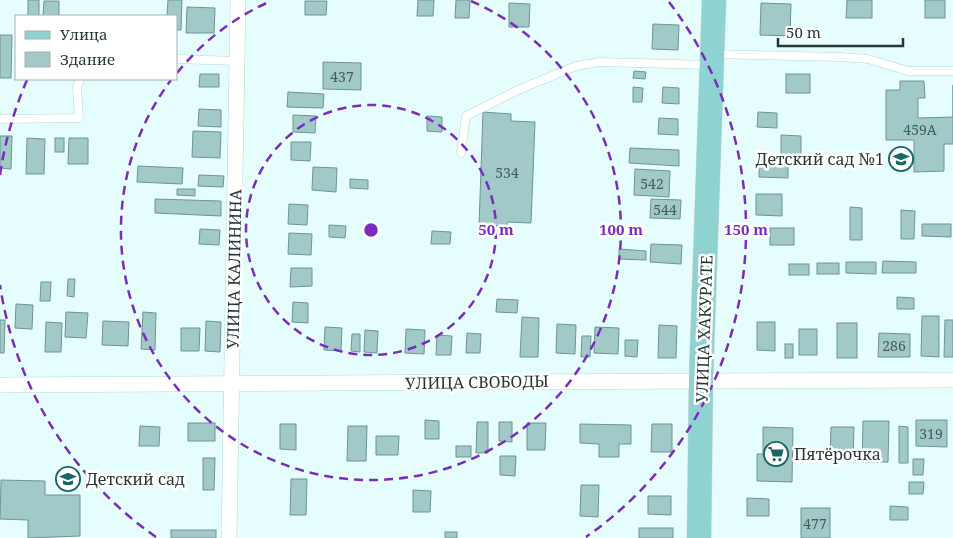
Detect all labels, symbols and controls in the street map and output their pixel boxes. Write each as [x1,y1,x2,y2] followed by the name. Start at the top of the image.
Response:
[15,15,178,80] legend
[778,15,903,47] scale bar
[786,22,821,42] text: 50 m
[60,24,108,44] text: Улица
[60,49,115,69] text: Здание
[330,67,354,86] house number: 437
[903,120,937,139] house number: 459А
[888,146,914,172] school or university icon: Детский сад №1
[756,148,884,170] place label: Детский сад №1
[495,163,519,182] house number: 534
[640,174,664,193] house number: 542
[222,188,246,349] street label: УЛИЦА КАЛИНИНА
[653,200,677,219] house number: 544
[478,219,514,239] text: 50 m
[599,219,643,239] text: 100 m
[724,219,768,239] text: 150 m
[362,221,380,239] centre of rings
[690,255,718,403] street label: УЛИЦА ХАКУРАТЕ
[882,336,906,355] house number: 286
[405,370,549,394] street label: УЛИЦА СВОБОДЫ
[919,424,943,443] house number: 319
[763,441,789,467] supermarket icon: Пятёрочка
[794,443,881,465] place label: Пятёрочка
[55,466,81,492] school or university icon: Детский сад
[86,468,185,490] place label: Детский сад
[803,514,827,533] house number: 477

